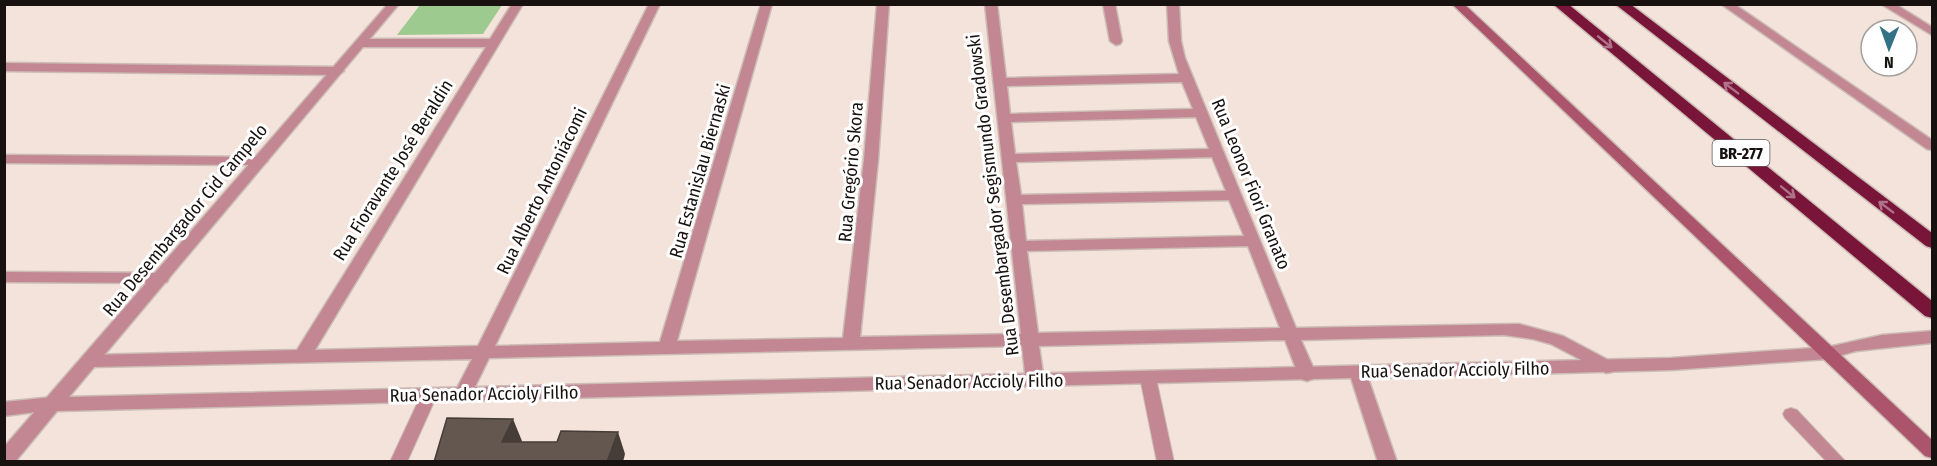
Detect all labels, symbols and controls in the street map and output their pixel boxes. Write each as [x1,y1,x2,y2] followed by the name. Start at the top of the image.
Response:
[1859,18,1919,78] north arrow
[962,33,1024,357] street label: Rua Desembargador Segismundo Gradowski
[1597,35,1613,48] one-way arrow
[1884,53,1894,72] text: N
[328,75,458,265] street label: Rua Fioravante José Beraldin
[665,81,735,261] street label: Rua Estanislau Biernaski
[1723,82,1739,95] one-way arrow
[1207,95,1295,273] street label: Rua Leonor Fiori Granato
[834,101,868,243] street label: Rua Gregório Skora
[492,104,592,278] street label: Rua Alberto Antoniácomi
[98,119,272,321] street label: Rua Desembargador Cid Campelo
[1712,140,1770,166] road number: BR-277
[1780,185,1795,199] one-way arrow
[1878,200,1894,213] one-way arrow
[1360,357,1550,383] street label: Rua Senador Accioly Filho
[874,369,1064,395] street label: Rua Senador Accioly Filho
[389,381,579,407] street label: Rua Senador Accioly Filho

